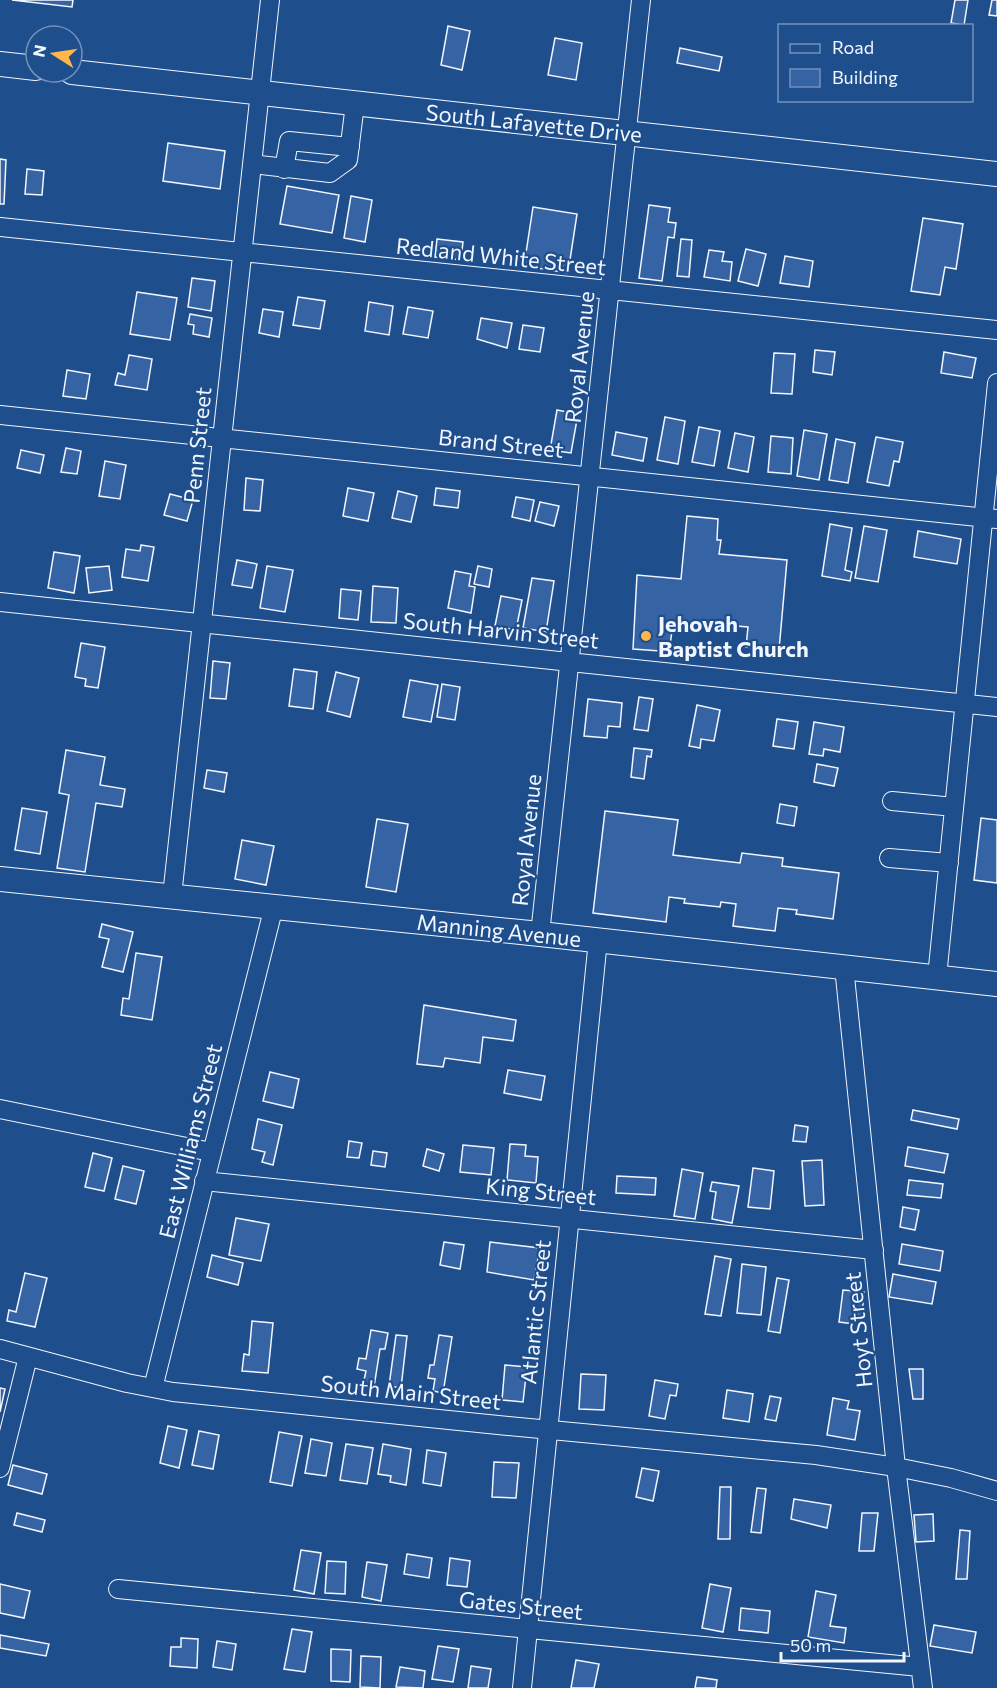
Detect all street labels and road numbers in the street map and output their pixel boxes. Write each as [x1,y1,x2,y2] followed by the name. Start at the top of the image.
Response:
[425,98,643,148] street label: South Lafayette Drive
[395,232,607,280] street label: Red and White Street
[559,290,599,424] street label: Royal Avenue
[177,386,217,504] street label: Penn Street
[437,423,565,463] street label: Brand Street
[402,606,600,654] street label: South Harvin Street
[506,773,546,907] street label: Royal Avenue
[415,908,583,952] street label: Manning Avenue
[153,1041,227,1241] street label: East Williams Street
[484,1172,598,1210] street label: King Street
[514,1239,556,1385] street label: Atlantic Street
[839,1271,877,1389] street label: Hoyt Street
[319,1369,503,1415] street label: South Main Street
[458,1585,584,1625] street label: Gates Street

